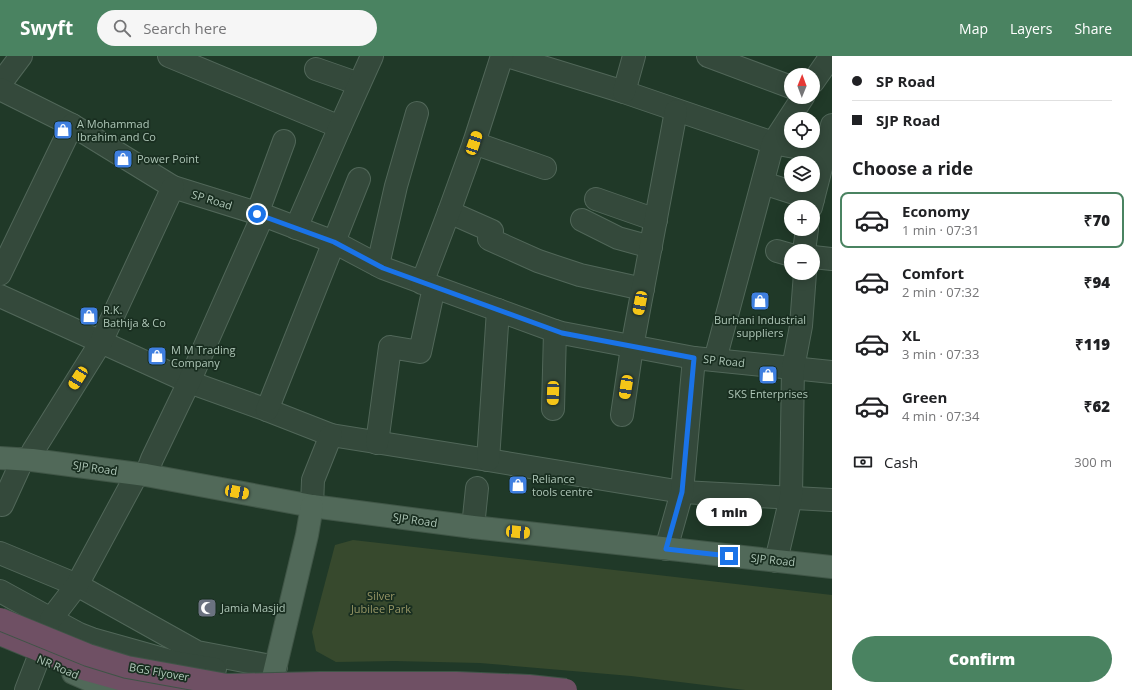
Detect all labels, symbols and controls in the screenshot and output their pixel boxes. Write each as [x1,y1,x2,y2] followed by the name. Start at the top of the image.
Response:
[97,10,377,46] search box
[20,15,73,41] text: Swyft
[111,17,133,39] icon: search
[143,18,227,38] text: Search here
[959,19,988,38] text: Map
[1010,19,1052,38] text: Layers
[1074,19,1112,38] text: Share
[784,68,820,104] north arrow
[784,68,820,280] map controls
[876,71,935,91] text: SP Road
[876,110,940,130] text: SJP Road
[784,112,820,148] button: locate
[77,116,156,144] place label: A Mohammad Ibrahim and Co
[52,119,74,141] shop icon: A Mohammad Ibrahim and Co
[464,130,484,156] car
[112,148,134,170] shop icon: Power Point
[137,151,199,166] place label: Power Point
[784,156,820,192] button: layers
[852,156,973,180] text: Choose a ride
[190,186,234,213] street label: SP Road
[784,200,820,236] button: +
[902,201,970,221] text: Economy
[854,202,890,238] icon: car
[248,205,266,223] route start
[1084,210,1110,230] text: ₹70
[902,221,979,239] text: 1 min · 07:31
[784,244,820,280] button: −
[902,263,964,283] text: Comfort
[854,264,890,300] icon: car
[1084,272,1110,292] text: ₹94
[902,283,979,301] text: 2 min · 07:32
[632,290,648,316] car
[749,290,771,312] shop icon: Burhani Industrial suppliers
[103,302,166,330] place label: R.K. Bathija & Co
[78,305,100,327] shop icon: R.K. Bathija & Co
[714,312,806,340] place label: Burhani Industrial suppliers
[902,325,920,345] text: XL
[854,326,890,362] icon: car
[1075,334,1110,354] text: ₹119
[171,342,235,370] place label: M M Trading Company
[146,345,168,367] shop icon: M M Trading Company
[902,345,979,363] text: 3 min · 07:33
[702,351,746,370] street label: SP Road
[757,364,779,386] shop icon: SKS Enterprises
[67,365,89,391] car
[618,374,634,400] car
[547,381,559,405] car
[728,386,808,401] place label: SKS Enterprises
[902,387,947,407] text: Green
[854,388,890,424] icon: car
[1084,396,1110,416] text: ₹62
[902,407,979,425] text: 4 min · 07:34
[852,451,874,473] icon: cash
[884,452,918,472] text: Cash
[1074,453,1112,471] text: 300 m
[72,457,118,478] street label: SJP Road
[532,471,593,499] place label: Reliance tools centre
[507,474,529,496] shop icon: Reliance tools centre
[224,484,250,500] car
[696,498,762,526] callout: 1 min
[711,503,747,521] text: 1 min
[392,509,438,530] street label: SJP Road
[505,525,531,539] car
[720,547,738,565] route end
[750,550,796,569] street label: SJP Road
[350,588,411,616] park label: Silver Jubilee Park
[196,597,218,619] mosque icon: Jamia Masjid
[220,600,286,615] place label: Jamia Masjid
[852,636,1112,682] button: Confirm
[35,651,81,682] street label: NR Road
[128,659,191,684] street label: BGS Flyover

